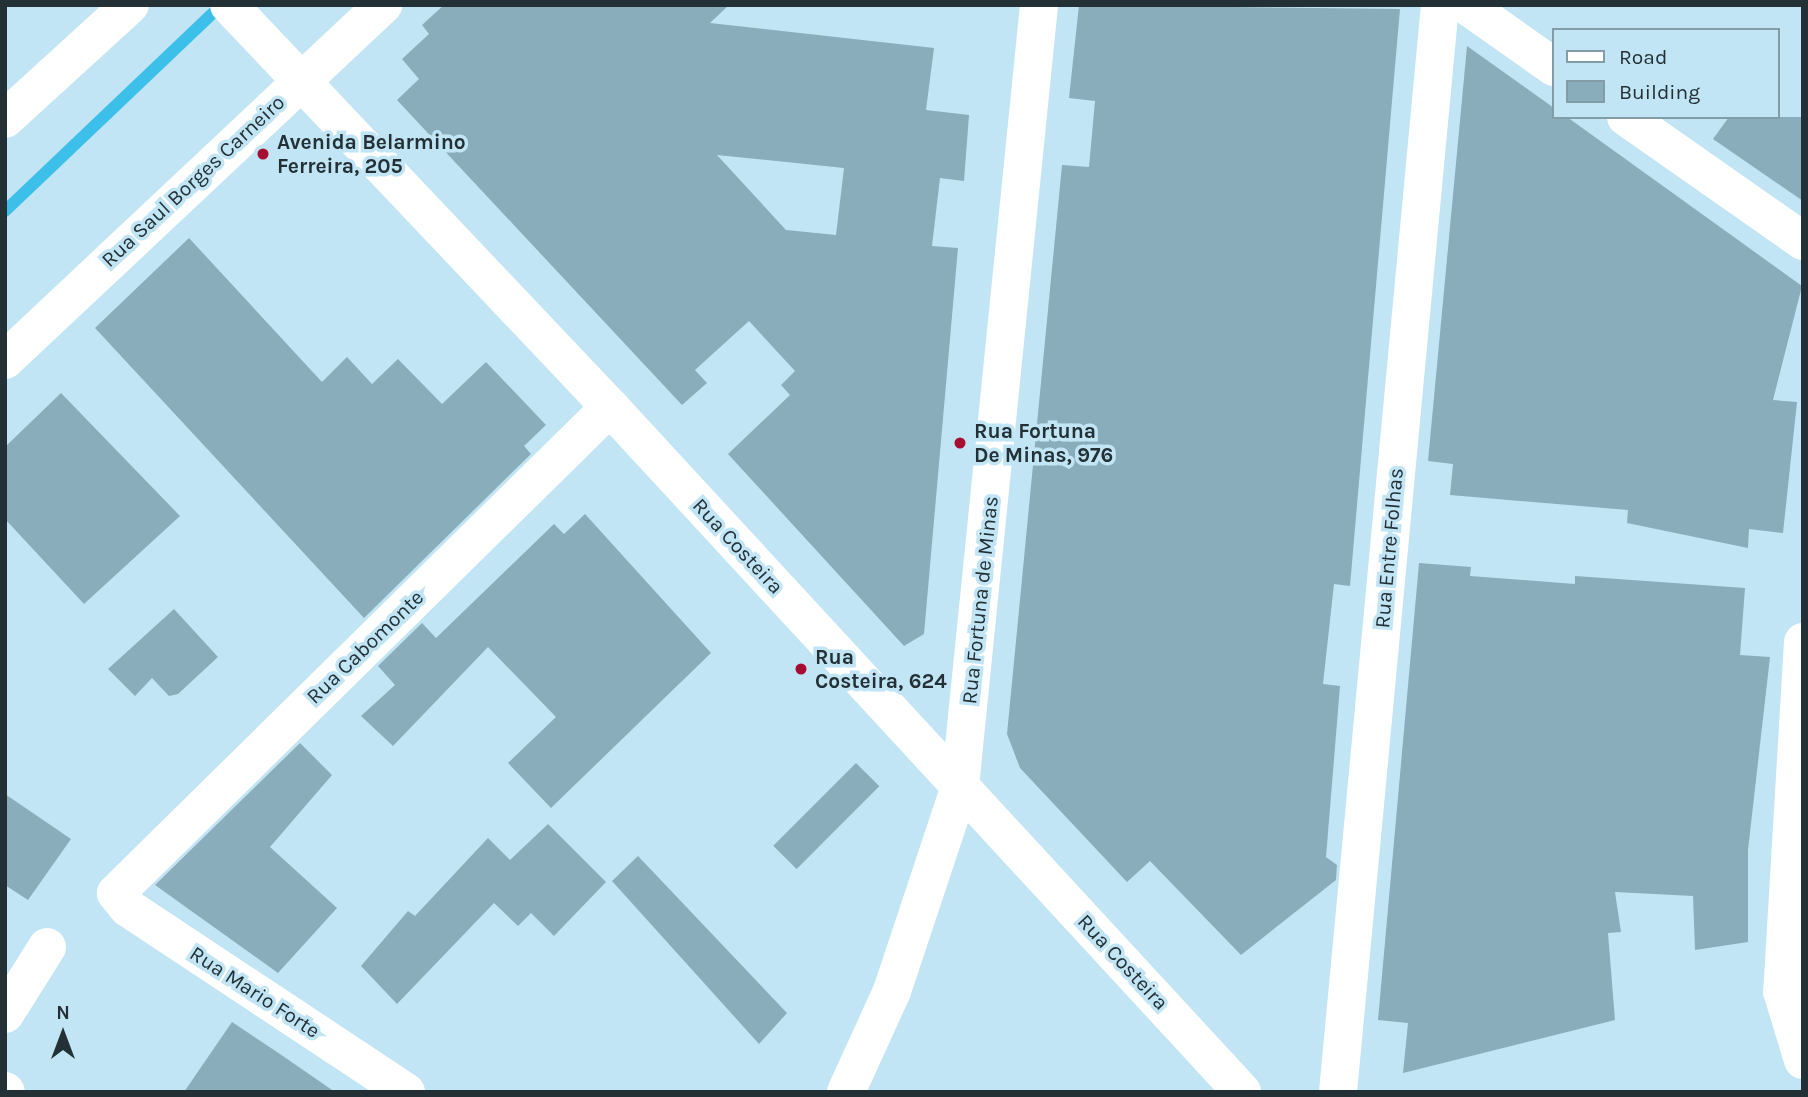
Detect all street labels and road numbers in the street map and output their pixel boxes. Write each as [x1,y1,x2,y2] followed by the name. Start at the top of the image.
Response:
[96,90,290,272] street label: Rua Saul Borges Carneiro
[1369,467,1409,629] street label: Rua Entre Folhas
[687,493,789,599] street label: Rua Costeira
[957,495,1003,705] street label: Rua Fortuna de Minas
[301,585,429,709] street label: Rua Cabomonte
[1072,909,1174,1015] street label: Rua Costeira
[185,941,325,1043] street label: Rua Mario Forte

